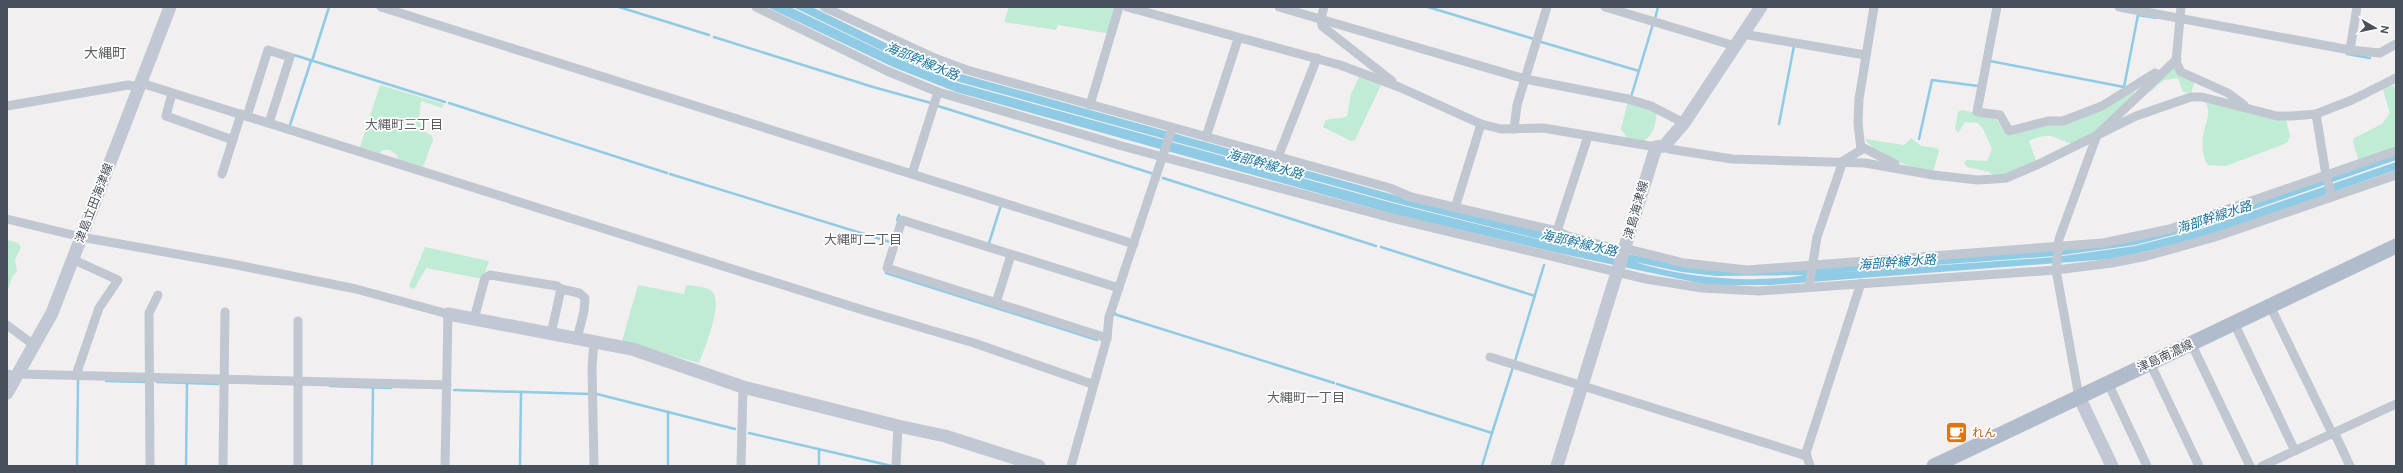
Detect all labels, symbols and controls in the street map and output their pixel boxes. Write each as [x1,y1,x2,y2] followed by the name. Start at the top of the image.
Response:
[2355,8,2395,48] north arrow
[2377,25,2392,35] text: N
[883,38,962,84] water label: 海部幹線水路
[84,44,126,62] district label: 大縄町
[365,116,443,133] district label: 大縄町三丁目
[1225,145,1306,183] water label: 海部幹線水路
[71,161,117,245] street label: 津島立田海津線
[1620,179,1652,241] street label: 津島海津線
[2174,197,2255,237] water label: 海部幹線水路
[1539,226,1620,260] water label: 海部幹線水路
[824,231,902,248] district label: 大縄町二丁目
[1857,251,1937,273] water label: 海部幹線水路
[2134,336,2196,376] street label: 津島南濃線
[1267,389,1345,406] district label: 大縄町一丁目
[1943,420,1969,446] cafe icon: れん
[1972,425,1996,441] place label: れん

